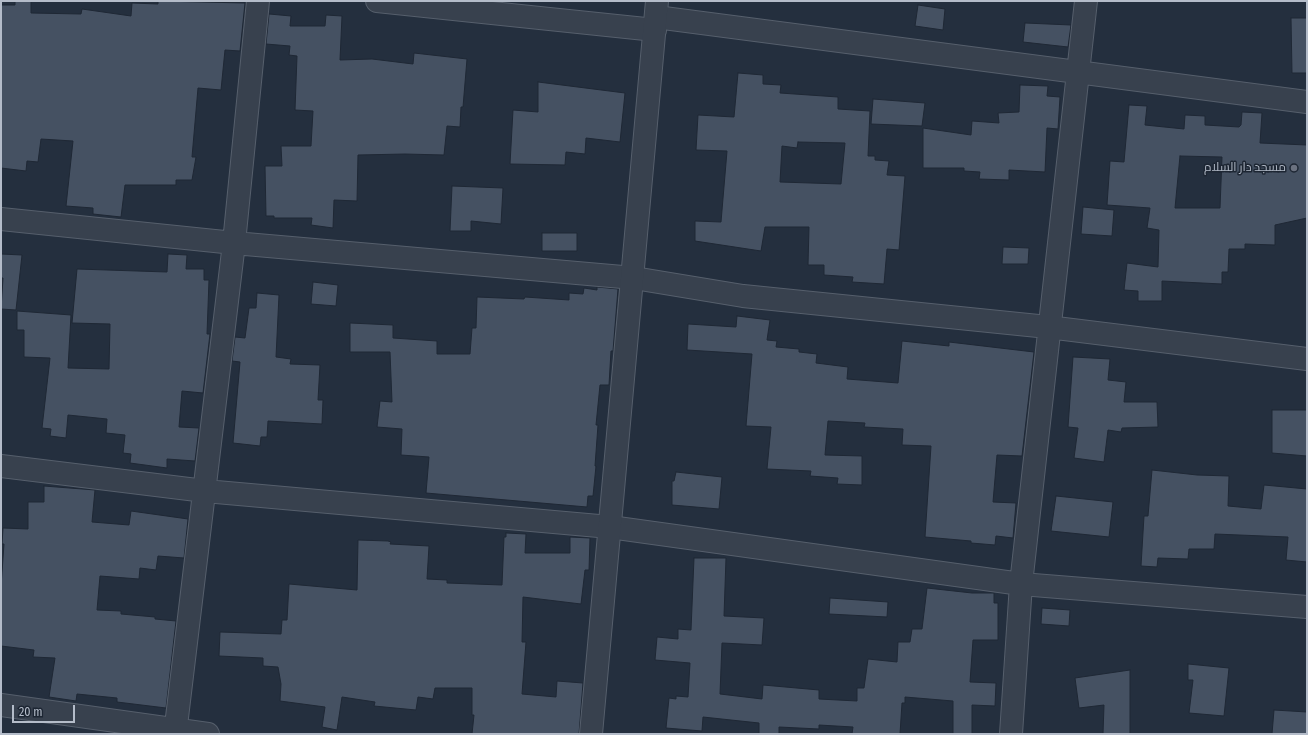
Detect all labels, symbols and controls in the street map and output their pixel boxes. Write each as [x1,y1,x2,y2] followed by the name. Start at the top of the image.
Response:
[1204,161,1286,175] place label: مسجد دار السلام
[1289,163,1299,173] marker: مسجد دار السلام
[14,697,77,723] scale bar
[19,705,43,719] text: 20 m

